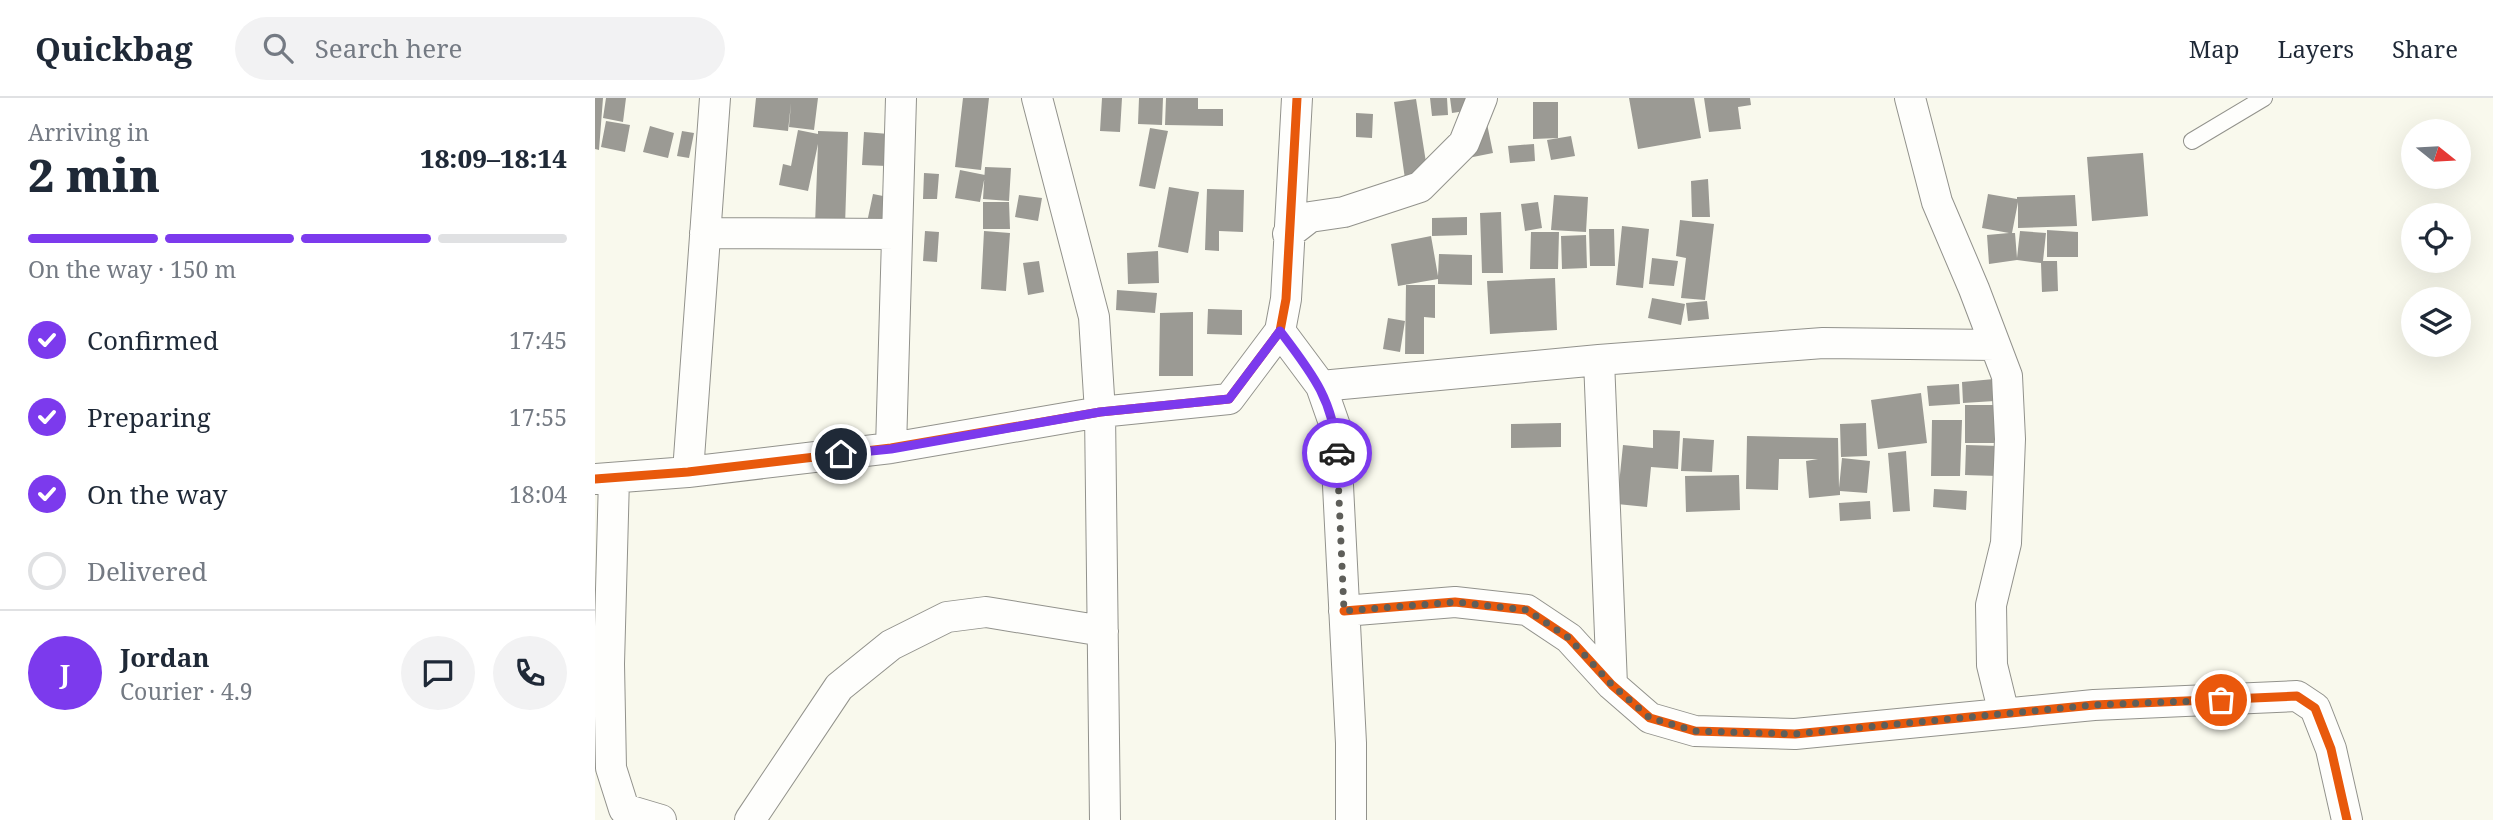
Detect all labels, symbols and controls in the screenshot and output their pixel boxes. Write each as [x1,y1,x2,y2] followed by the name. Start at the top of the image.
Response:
[235,17,725,80] search box
[35,26,193,71] text: Quickbag
[259,29,297,67] icon: search
[315,30,462,66] text: Search here
[2189,32,2240,65] text: Map
[2278,32,2354,65] text: Layers
[2392,32,2458,65] text: Share
[28,116,149,148] text: Arriving in
[2401,119,2471,189] north arrow
[2401,119,2471,357] map controls
[420,140,567,176] text: 18:09–18:14
[28,143,160,205] text: 2 min
[2401,203,2471,273] button: locate
[28,253,236,285] text: On the way · 150 m
[2401,287,2471,357] button: layers
[28,321,66,359] icon: check
[87,322,219,358] text: Confirmed
[509,324,567,356] text: 17:45
[28,398,66,436] icon: check
[87,399,211,435] text: Preparing
[509,401,567,433] text: 17:55
[1302,418,1372,488] courier
[811,424,871,484] pin
[1318,434,1356,472] icon: car
[822,435,860,473] icon: home
[28,475,66,513] icon: check
[87,476,227,512] text: On the way
[509,478,567,510] text: 18:04
[87,553,207,589] text: Delivered
[401,636,475,710] button: chat
[493,636,567,710] button: phone
[120,639,210,675] text: Jordan
[60,655,70,691] text: J
[2191,670,2251,730] pin
[120,675,253,707] text: Courier · 4.9
[2202,681,2240,719] icon: bag

